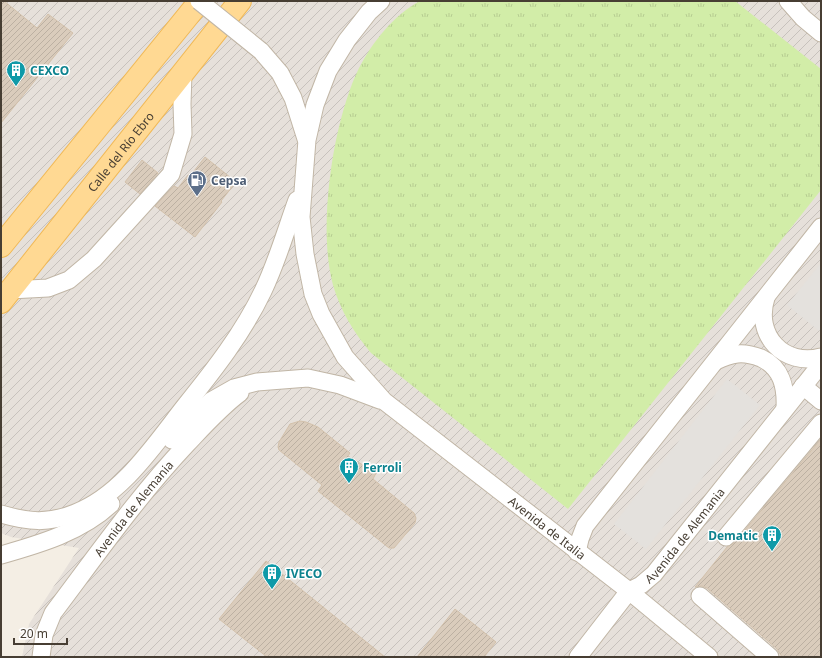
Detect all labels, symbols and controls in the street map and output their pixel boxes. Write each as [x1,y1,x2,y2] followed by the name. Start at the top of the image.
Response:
[5,59,27,87] building icon: CEXCO
[30,62,69,79] place label: CEXCO
[83,108,157,195] street label: Calle del Río Ebro
[186,169,208,197] fuel station icon: Cepsa
[211,172,247,189] place label: Cepsa
[90,456,177,560] street label: Avenida de Alemania
[338,456,360,484] building icon: Ferroli
[363,459,402,476] place label: Ferroli
[641,484,728,587] street label: Avenida de Alemania
[505,492,590,563] street label: Avenida de Italia
[761,524,783,552] building icon: Dematic
[708,527,758,544] place label: Dematic
[261,562,283,590] building icon: IVECO
[286,565,322,582] place label: IVECO
[14,620,67,646] scale bar
[20,625,48,642] text: 20 m

